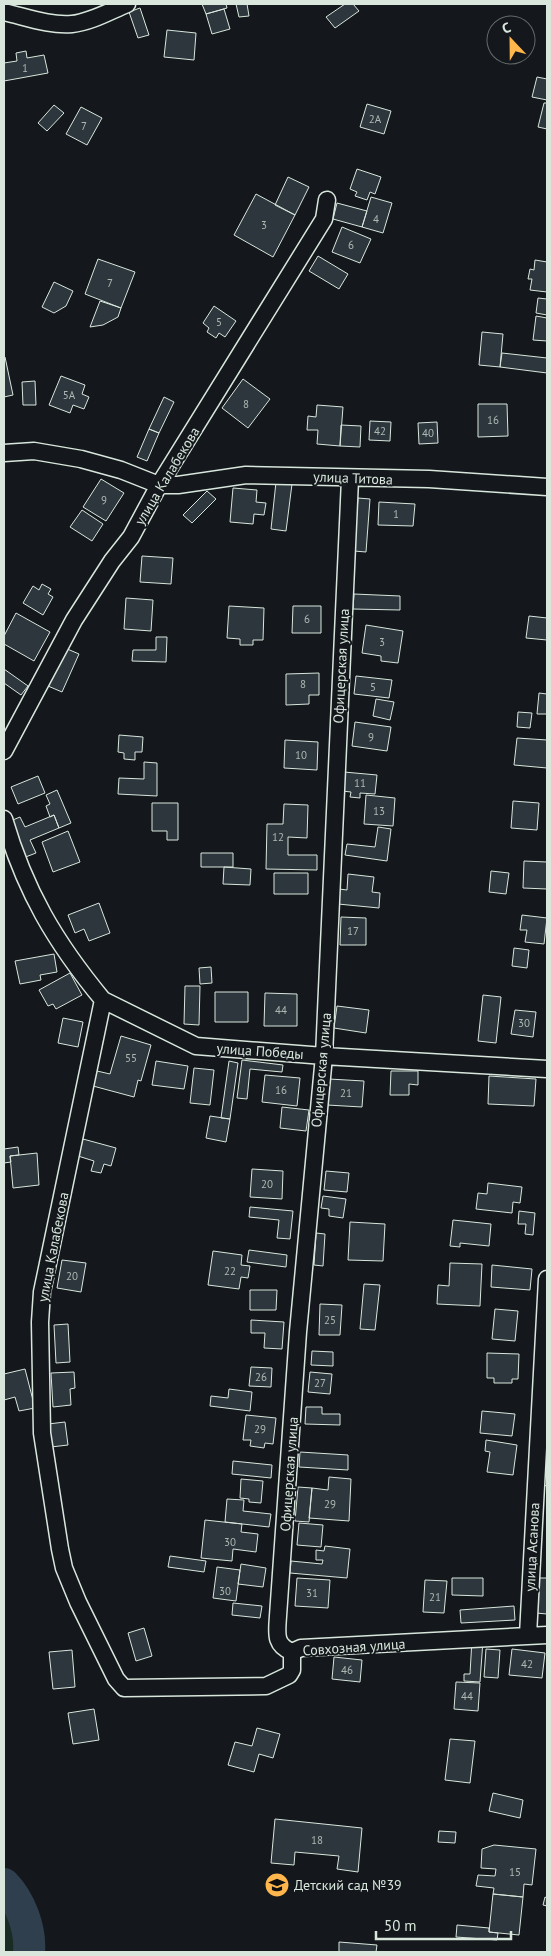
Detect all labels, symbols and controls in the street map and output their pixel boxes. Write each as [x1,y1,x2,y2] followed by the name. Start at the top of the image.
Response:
[486,15,536,65] north arrow
[499,18,513,38] text: С
[22,61,28,75] house number: 1
[369,112,382,126] house number: 2А
[81,119,87,133] house number: 7
[373,212,379,226] house number: 4
[261,218,267,232] house number: 3
[348,238,354,252] house number: 6
[107,276,113,290] house number: 7
[216,315,222,329] house number: 5
[63,388,76,402] house number: 5А
[243,397,249,411] house number: 8
[487,413,499,427] house number: 16
[131,424,203,528] street label: улица Калабекова
[374,424,386,438] house number: 42
[422,426,434,440] house number: 40
[313,468,393,488] street label: улица Титова
[101,493,107,507] house number: 9
[393,507,399,521] house number: 1
[329,608,353,724] street label: Офицерская улица
[304,612,310,626] house number: 6
[379,635,385,649] house number: 3
[300,677,306,691] house number: 8
[370,680,376,694] house number: 5
[368,730,374,744] house number: 9
[295,748,307,762] house number: 10
[354,776,366,790] house number: 11
[373,804,385,818] house number: 13
[272,830,284,844] house number: 12
[347,924,359,938] house number: 17
[275,1003,287,1017] house number: 44
[307,1012,335,1128] street label: Офицерская улица
[518,1016,530,1030] house number: 30
[216,1039,304,1063] street label: улица Победы
[125,1051,137,1065] house number: 55
[275,1083,287,1097] house number: 16
[340,1086,352,1100] house number: 21
[261,1177,273,1191] house number: 20
[34,1191,72,1303] street label: улица Калабекова
[224,1264,236,1278] house number: 22
[66,1269,78,1283] house number: 20
[324,1313,336,1327] house number: 25
[255,1370,267,1384] house number: 26
[314,1376,326,1390] house number: 27
[276,1416,302,1532] street label: Офицерская улица
[254,1422,266,1436] house number: 29
[324,1497,336,1511] house number: 29
[521,1502,543,1592] street label: улица Асанова
[224,1535,236,1549] house number: 30
[219,1584,231,1598] house number: 30
[306,1586,318,1600] house number: 31
[429,1590,441,1604] house number: 21
[302,1634,406,1660] street label: Совхозная улица
[521,1657,533,1671] house number: 42
[341,1663,353,1677] house number: 46
[461,1689,473,1703] house number: 44
[311,1833,323,1847] house number: 18
[509,1865,521,1879] house number: 15
[264,1872,290,1898] school or university icon: Детский сад №39
[294,1876,402,1894] place label: Детский сад №39
[376,1908,511,1940] scale bar
[384,1916,417,1935] text: 50 m

